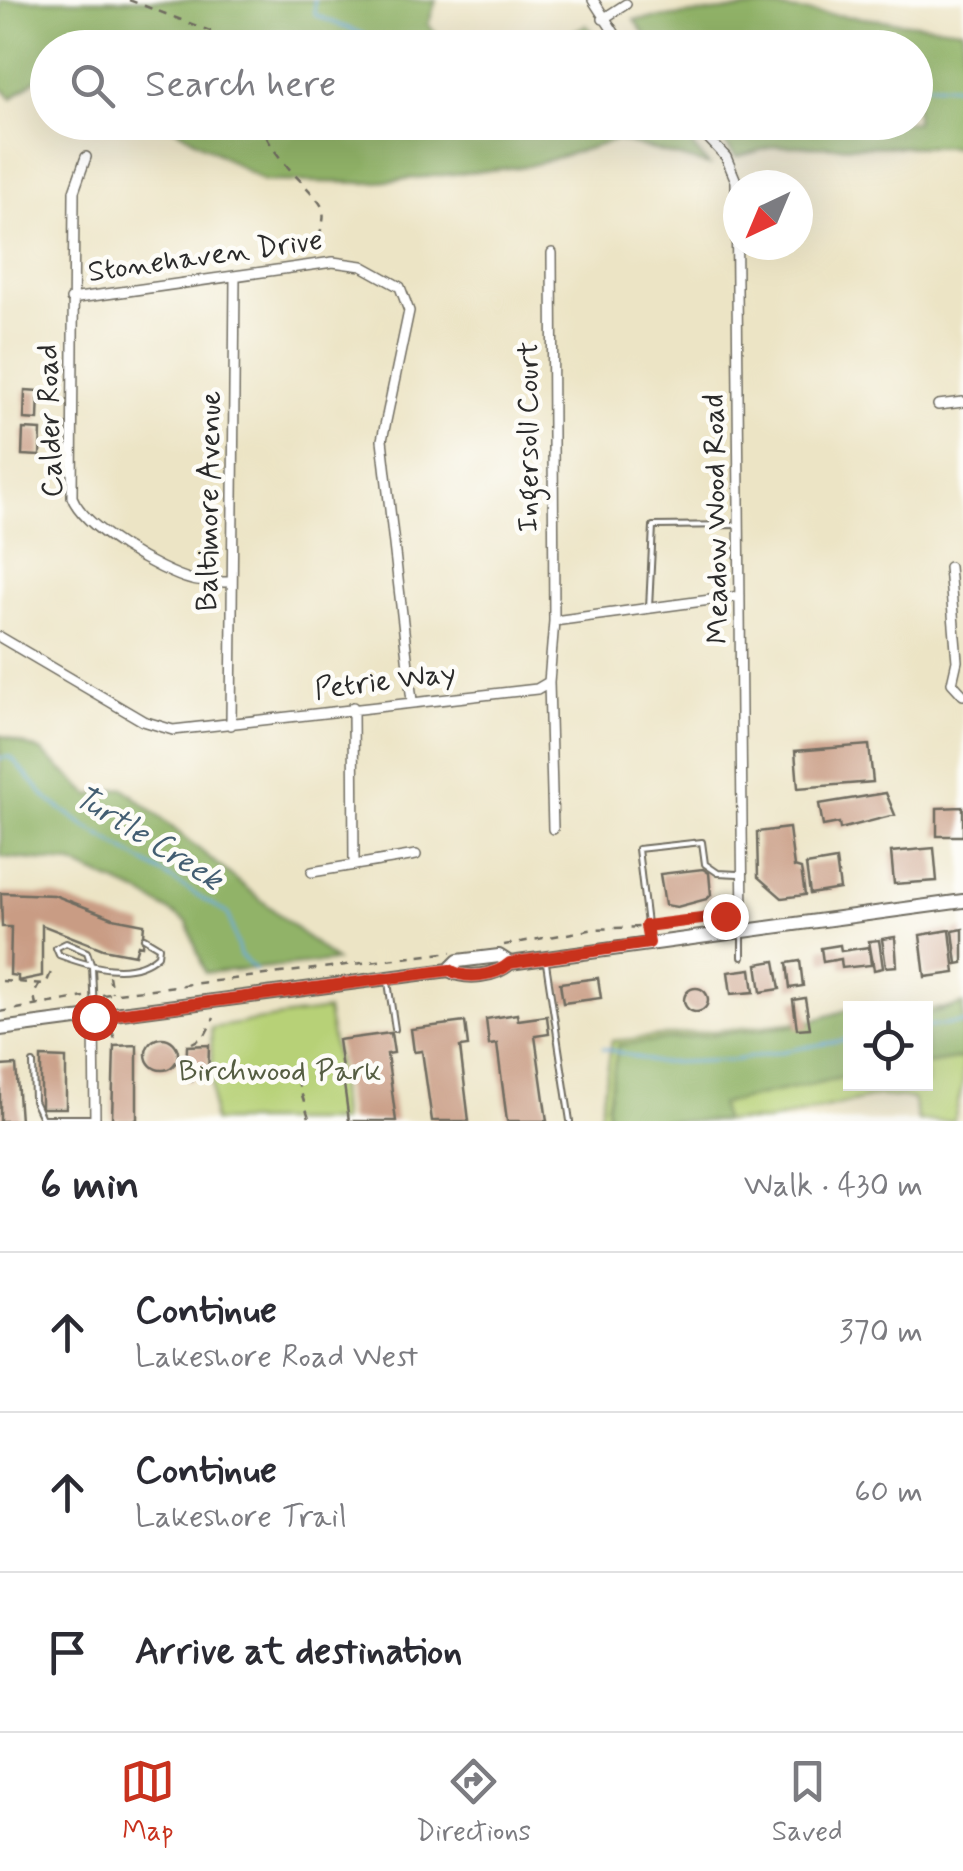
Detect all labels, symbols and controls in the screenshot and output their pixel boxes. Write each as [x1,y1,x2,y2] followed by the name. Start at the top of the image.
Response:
[30,30,933,140] search box
[65,58,120,113] icon: search
[145,61,336,110] text: Search here
[723,170,813,260] north arrow
[85,221,325,292] street label: Stonehaven Drive
[509,342,551,532] street label: Ingersoll Court
[28,344,73,498] street label: Calder Road
[188,390,231,612] street label: Baltimore Avenue
[695,394,738,644] street label: Meadow Wood Road
[312,653,458,709] street label: Petrie Way
[66,776,232,902] water label: Turtle Creek
[703,894,749,940] route end
[72,995,118,1041] route start
[843,1001,933,1091] map controls
[843,1001,933,1091] button: locate
[178,1052,382,1091] park label: Birchwood Park
[40,1159,139,1214] text: 6 min
[744,1165,923,1207] text: Walk · 430 m
[135,1287,277,1336] text: Continue
[40,1305,95,1360] icon: ahead
[839,1311,923,1353] text: 370 m
[135,1336,418,1378] text: Lakeshore Road West
[135,1447,277,1496] text: Continue
[40,1465,95,1520] icon: ahead
[854,1471,923,1513] text: 60 m
[135,1496,347,1538] text: Lakeshore Trail
[40,1625,95,1680] icon: arrive
[135,1628,462,1677] text: Arrive at destination
[120,1754,175,1851] tab: Map
[416,1754,531,1851] tab: Directions
[772,1754,843,1851] tab: Saved

